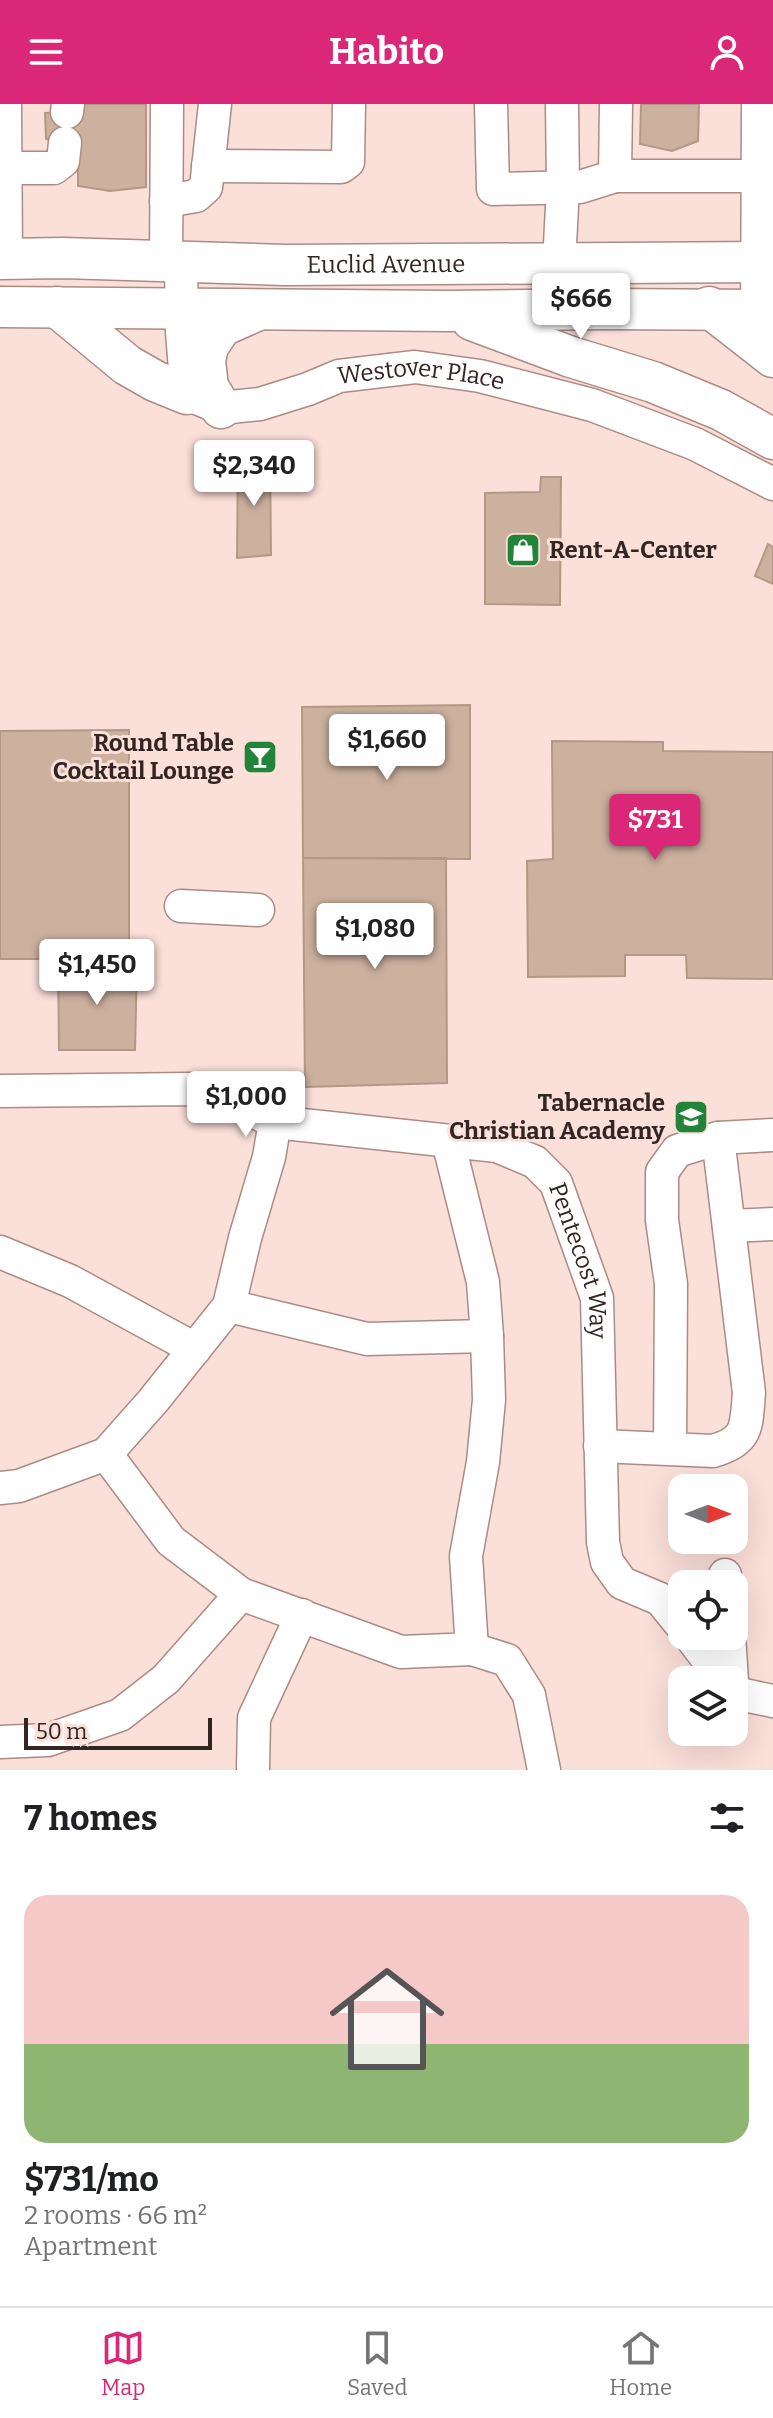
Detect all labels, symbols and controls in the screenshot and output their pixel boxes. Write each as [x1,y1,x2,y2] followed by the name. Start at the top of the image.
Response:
[24,30,68,74] icon: menu
[329,30,444,74] text: Habito
[705,30,749,74] icon: person
[306,250,465,279] street label: Euclid Avenue
[534,273,628,341] pin: $666
[550,283,612,314] text: $666
[336,353,508,396] street label: Westover Place
[189,440,319,508] pin: $2,340
[212,450,296,481] text: $2,340
[504,531,542,569] shop icon: Rent-A-Center
[549,536,717,564] place label: Rent-A-Center
[322,714,452,782] pin: $1,660
[347,724,427,755] text: $1,660
[53,729,234,785] place label: Round Table Cocktail Lounge
[241,738,279,776] bar icon: Round Table Cocktail Lounge
[608,794,702,862] pin: $731
[627,804,683,835] text: $731
[310,903,440,971] pin: $1,080
[335,913,415,944] text: $1,080
[32,939,162,1007] pin: $1,450
[57,949,137,980] text: $1,450
[181,1071,311,1139] pin: $1,000
[205,1081,287,1112] text: $1,000
[449,1089,666,1145] place label: Tabernacle Christian Academy
[672,1098,710,1136] school or university icon: Tabernacle Christian Academy
[543,1179,612,1339] street label: Pentecost Way
[668,1474,748,1554] north arrow
[668,1474,748,1746] map controls
[668,1570,748,1650] button: locate
[668,1666,748,1746] button: layers
[24,1714,212,1750] scale bar
[36,1718,87,1745] text: 50 m
[705,1796,749,1840] icon: filters
[24,1798,157,1839] text: 7 homes
[315,1947,459,2091] icon: home
[24,2159,159,2200] text: $731/mo
[24,2200,207,2231] text: 2 rooms · 66 m²
[24,2231,157,2262] text: Apartment
[101,2326,145,2401] tab: Map
[347,2326,408,2401] tab: Saved
[609,2326,672,2401] tab: Home

